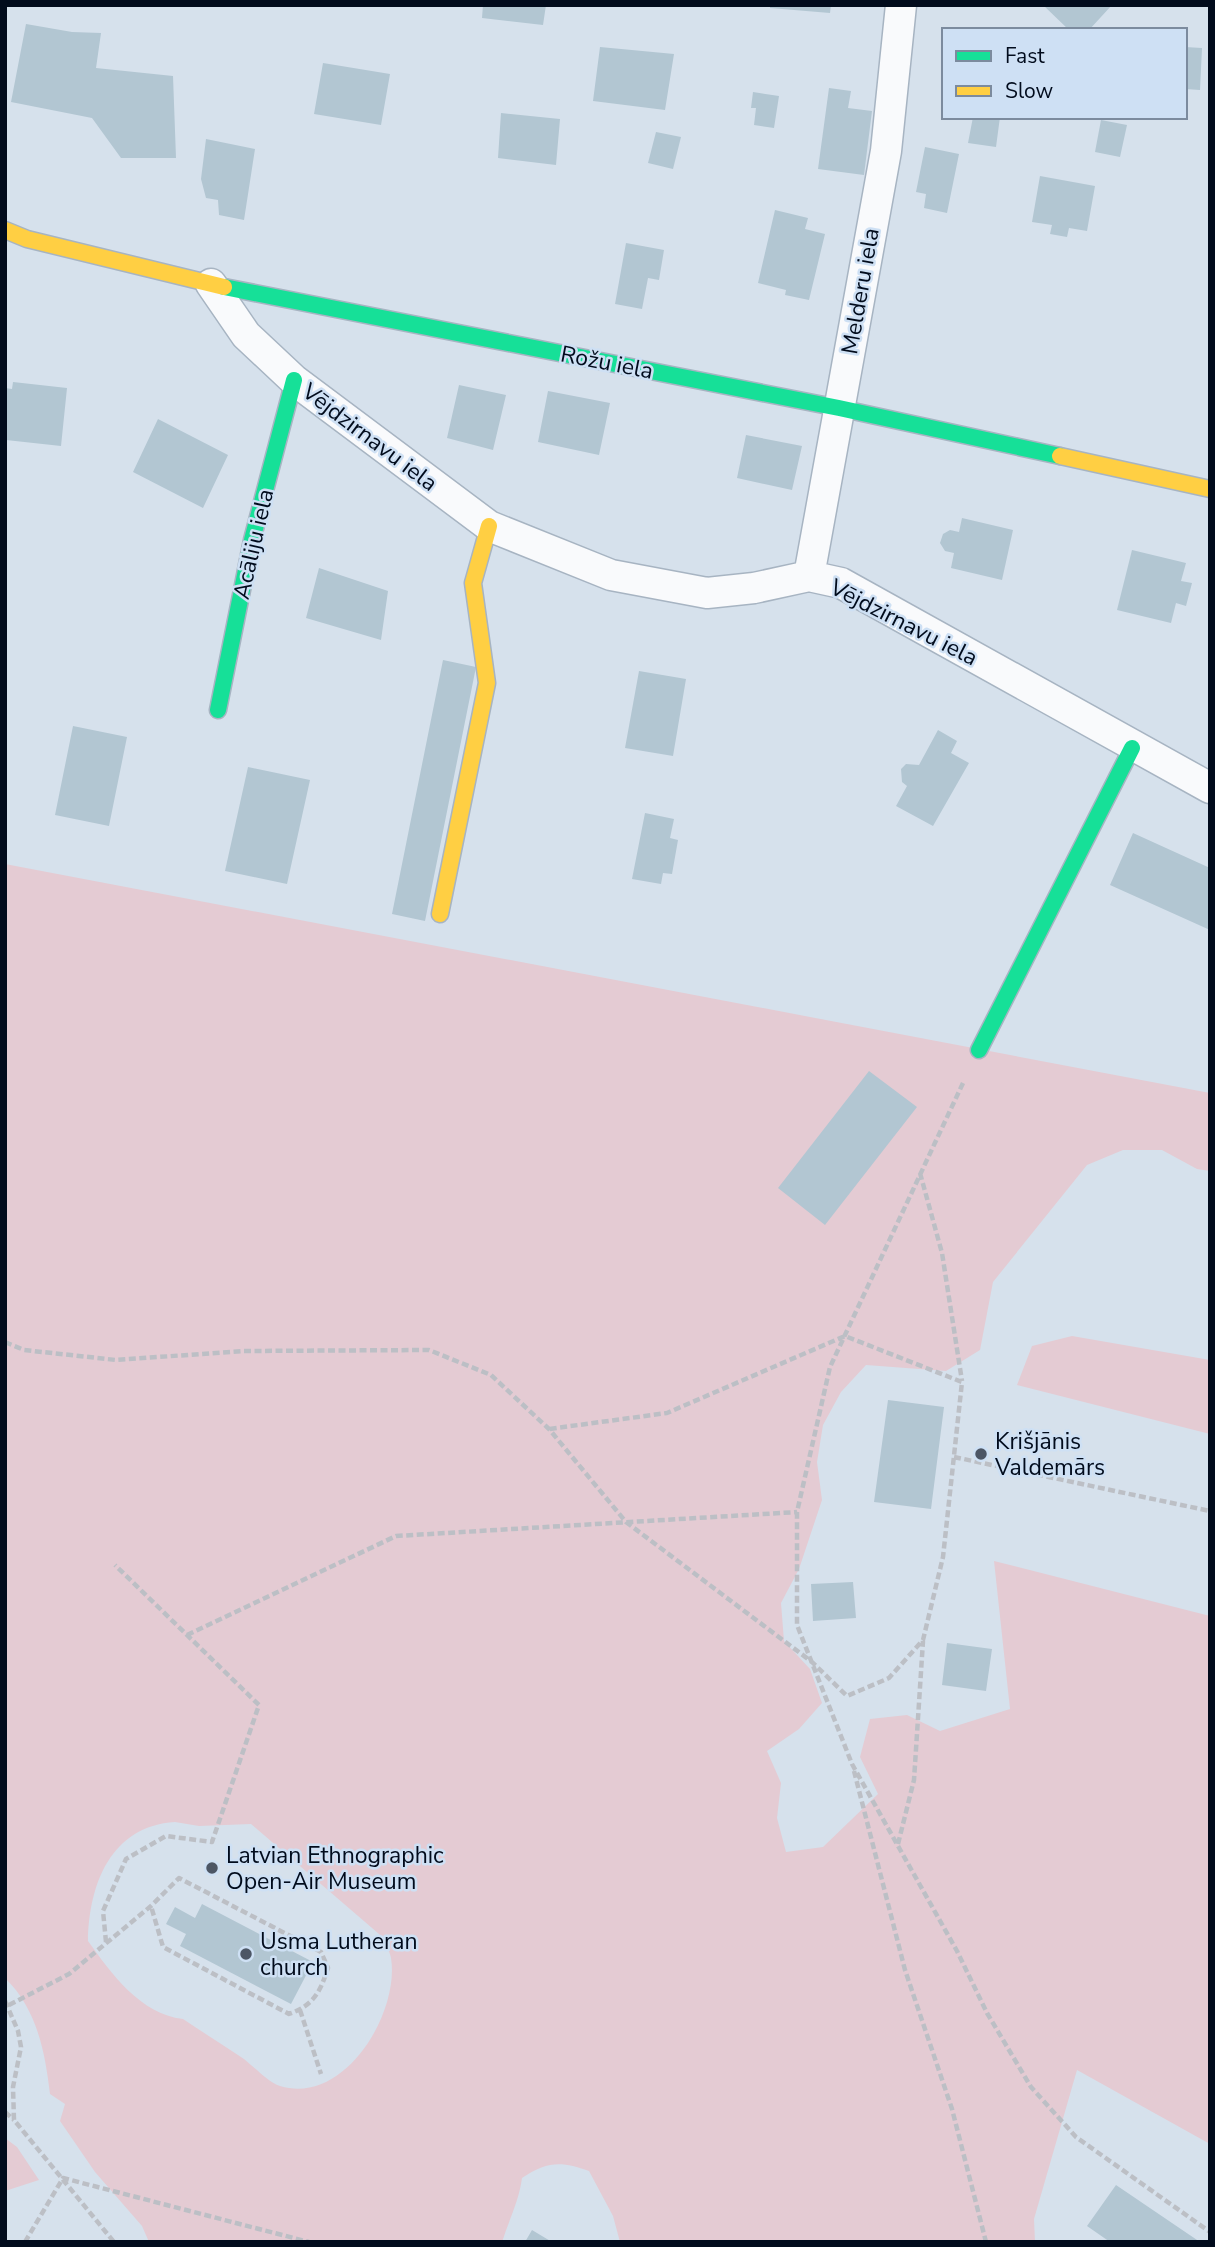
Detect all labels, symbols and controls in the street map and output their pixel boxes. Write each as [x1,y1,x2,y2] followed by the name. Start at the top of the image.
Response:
[942,28,1187,119] legend
[1005,42,1045,70] text: Fast
[1005,77,1054,105] text: Slow
[834,225,887,357] street label: Melderu iela
[558,338,656,387] street label: Rožu iela
[295,376,444,499] street label: Vējdzirnavu iela
[226,486,281,602] street label: Acāliju iela
[824,571,983,673] street label: Vējdzirnavu iela
[994,1426,1105,1483] place label: Krišjānis Valdemārs
[973,1446,989,1462] marker: Krišjānis Valdemārs
[226,1840,444,1897] place label: Latvian Ethnographic Open-Air Museum
[204,1860,220,1876] marker: Latvian Ethnographic Open-Air Museum
[260,1926,417,1983] place label: Usma Lutheran church
[238,1946,254,1962] marker: Usma Lutheran church

